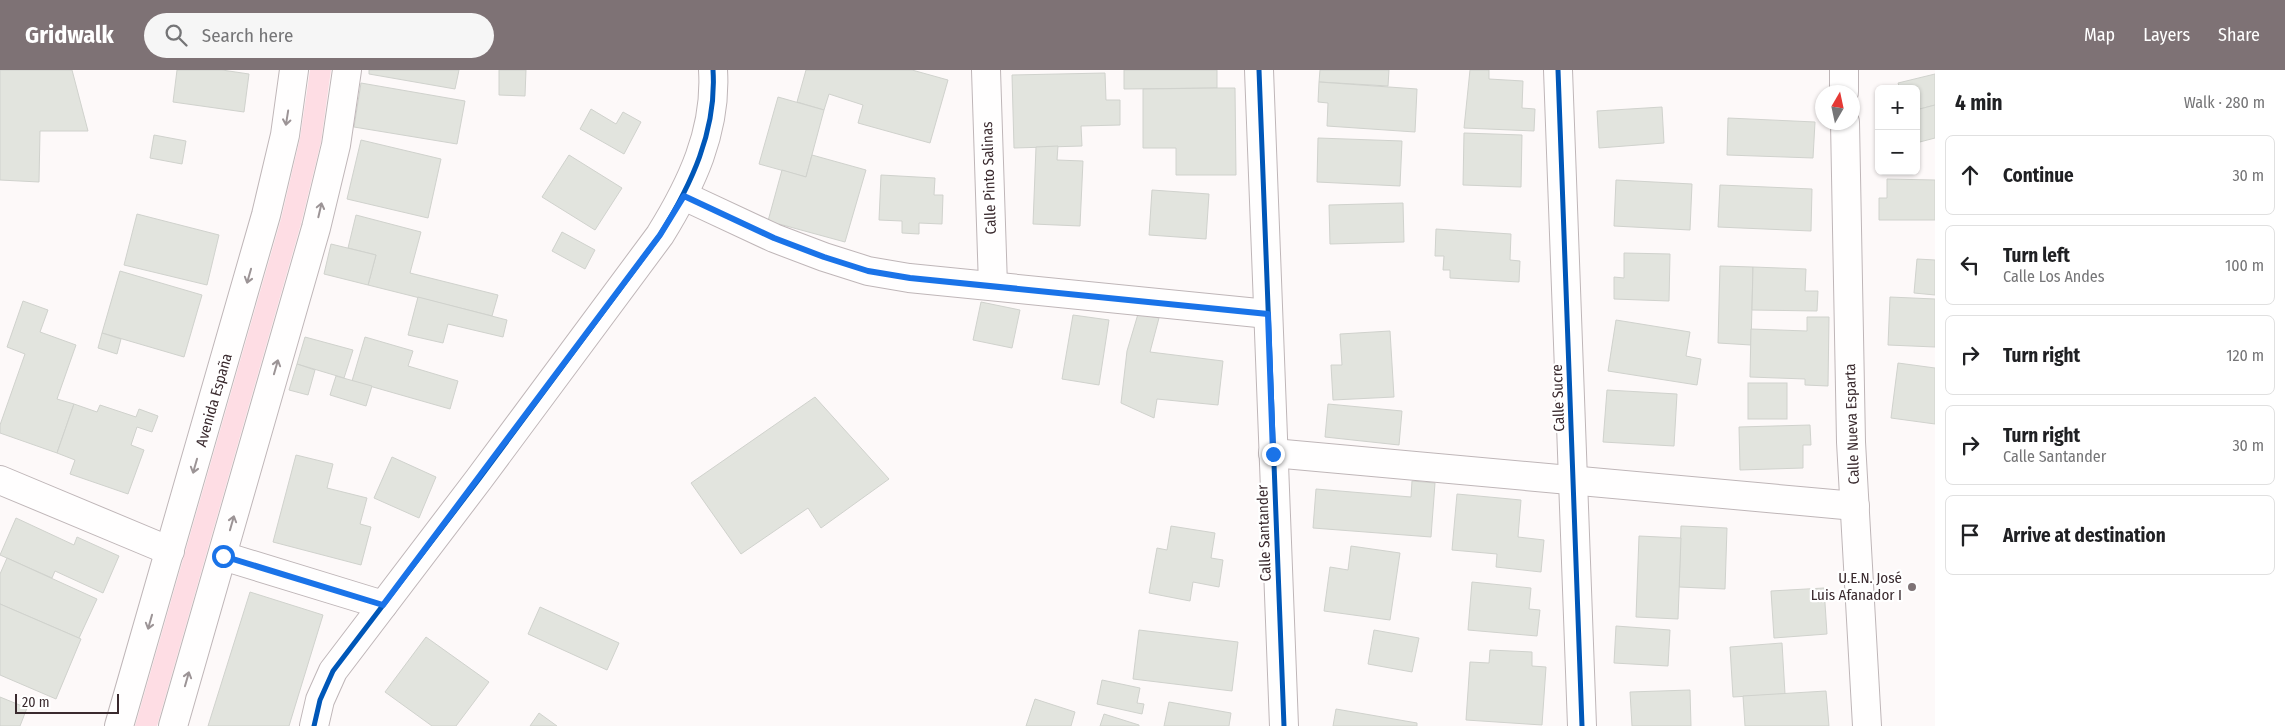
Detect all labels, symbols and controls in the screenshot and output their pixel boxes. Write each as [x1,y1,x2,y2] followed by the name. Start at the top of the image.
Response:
[144,13,494,58] search box
[25,21,114,49] text: Gridwalk
[162,21,190,49] icon: search
[202,24,293,47] text: Search here
[2084,24,2115,46] text: Map
[2143,24,2190,46] text: Layers
[2218,24,2260,46] text: Share
[1815,85,1860,130] north arrow
[1875,85,1920,175] map controls
[1875,85,1920,130] button: +
[1955,90,2003,116] text: 4 min
[2184,93,2265,112] text: Walk · 280 m
[282,110,292,126] one-way arrow
[978,121,1000,235] street label: Calle Pinto Salinas
[1875,130,1920,175] button: −
[1956,161,1984,189] icon: ahead
[2003,164,2074,187] text: Continue
[2232,166,2264,185] text: 30 m
[316,203,325,219] one-way arrow
[2003,244,2070,267] text: Turn left
[1956,251,1984,279] icon: left
[2225,256,2264,275] text: 100 m
[2003,267,2105,286] text: Calle Los Andes
[243,268,253,284] one-way arrow
[1956,341,1984,369] icon: right
[2003,344,2080,367] text: Turn right
[2226,346,2264,365] text: 120 m
[192,351,236,449] street label: Avenida España
[272,359,282,375] one-way arrow
[1841,363,1863,485] street label: Calle Nueva Esparta
[1548,364,1568,432] street label: Calle Sucre
[2003,424,2080,447] text: Turn right
[1956,431,1984,459] icon: right
[2232,436,2264,455] text: 30 m
[1262,443,1285,466] route end
[2003,447,2106,466] text: Calle Santander
[189,457,199,473] one-way arrow
[1253,484,1275,582] street label: Calle Santander
[228,516,237,532] one-way arrow
[1956,521,1984,549] icon: arrive
[2003,524,2166,547] text: Arrive at destination
[212,545,235,568] route start
[1811,569,1902,604] place label: U.E.N. José Luis Afanador I
[1906,581,1918,593] marker: U.E.N. José Luis Afanador I
[144,614,154,630] one-way arrow
[182,672,192,688] one-way arrow
[15,691,119,714] scale bar
[22,694,50,711] text: 20 m

